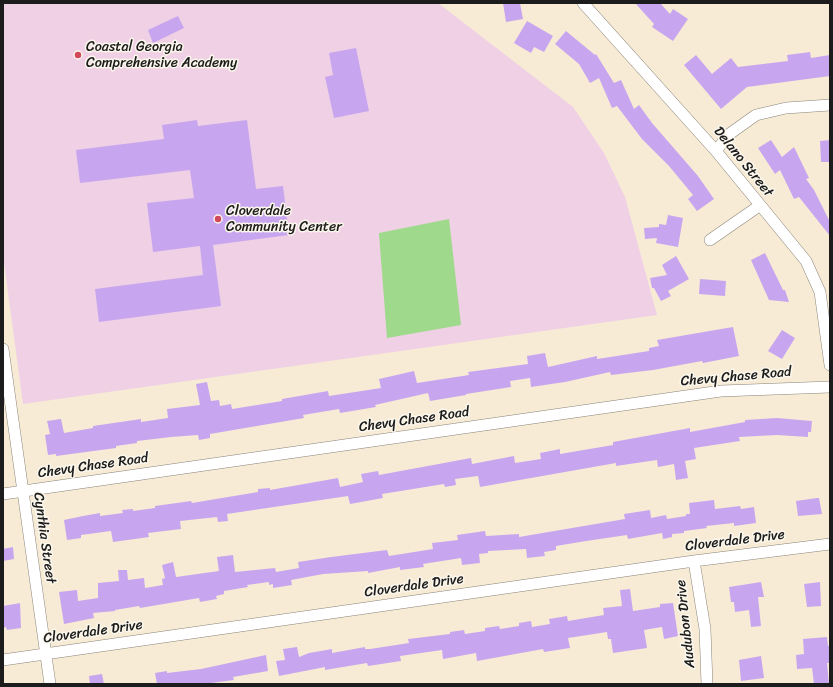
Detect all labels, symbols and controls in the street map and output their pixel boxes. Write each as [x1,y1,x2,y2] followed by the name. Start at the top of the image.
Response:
[86,39,237,72] place label: Coastal Georgia Comprehensive Academy
[73,50,83,60] marker: Coastal Georgia Comprehensive Academy
[710,124,776,200] street label: Delano Street
[226,203,342,236] place label: Cloverdale Community Center
[213,214,223,224] marker: Cloverdale Community Center
[680,364,792,390] street label: Chevy Chase Road
[358,404,470,436] street label: Chevy Chase Road
[37,450,149,482] street label: Chevy Chase Road
[29,491,59,585] street label: Cynthia Street
[684,527,786,555] street label: Cloverdale Drive
[363,571,465,601] street label: Cloverdale Drive
[673,579,699,669] street label: Audubon Drive
[42,617,144,647] street label: Cloverdale Drive

